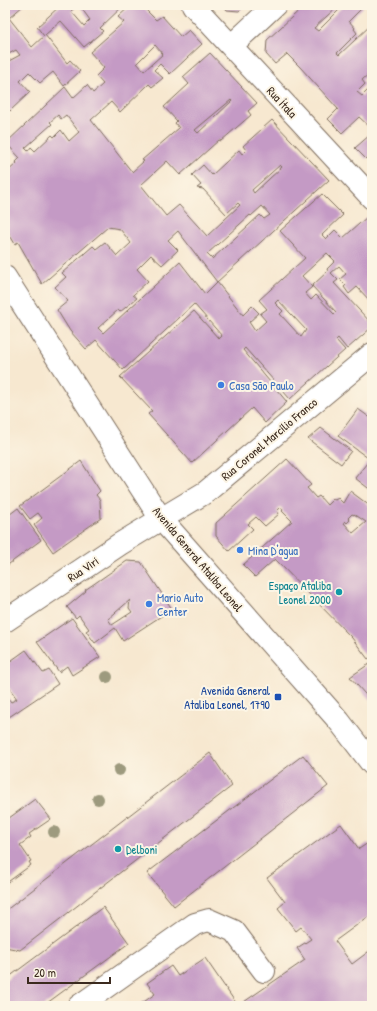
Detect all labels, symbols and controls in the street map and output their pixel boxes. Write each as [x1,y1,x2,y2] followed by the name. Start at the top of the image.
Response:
[263,83,301,122] street label: Rua Ítala
[229,377,294,394] place label: Casa São Paulo
[216,380,226,390] marker: Casa São Paulo
[217,394,321,484] street label: Rua Coronel Marcílio Franco
[149,503,247,616] street label: Avenida General Ataliba Leonel
[248,542,298,559] place label: Mina D'agua
[235,545,245,555] marker: Mina D'agua
[64,552,102,586] street label: Rua Viri
[269,577,331,608] place label: Espaço Ataliba Leonel 2000
[334,587,344,597] marker: Espaço Ataliba Leonel 2000
[157,589,204,620] place label: Mario Auto Center
[144,599,154,609] marker: Mario Auto Center
[184,682,271,713] place label: Avenida General Ataliba Leonel, 1790
[273,692,283,702] marker: Avenida General Ataliba Leonel, 1790
[126,841,158,858] place label: Delboni
[113,844,123,854] marker: Delboni
[28,959,110,985] scale bar
[34,964,56,981] text: 20 m

